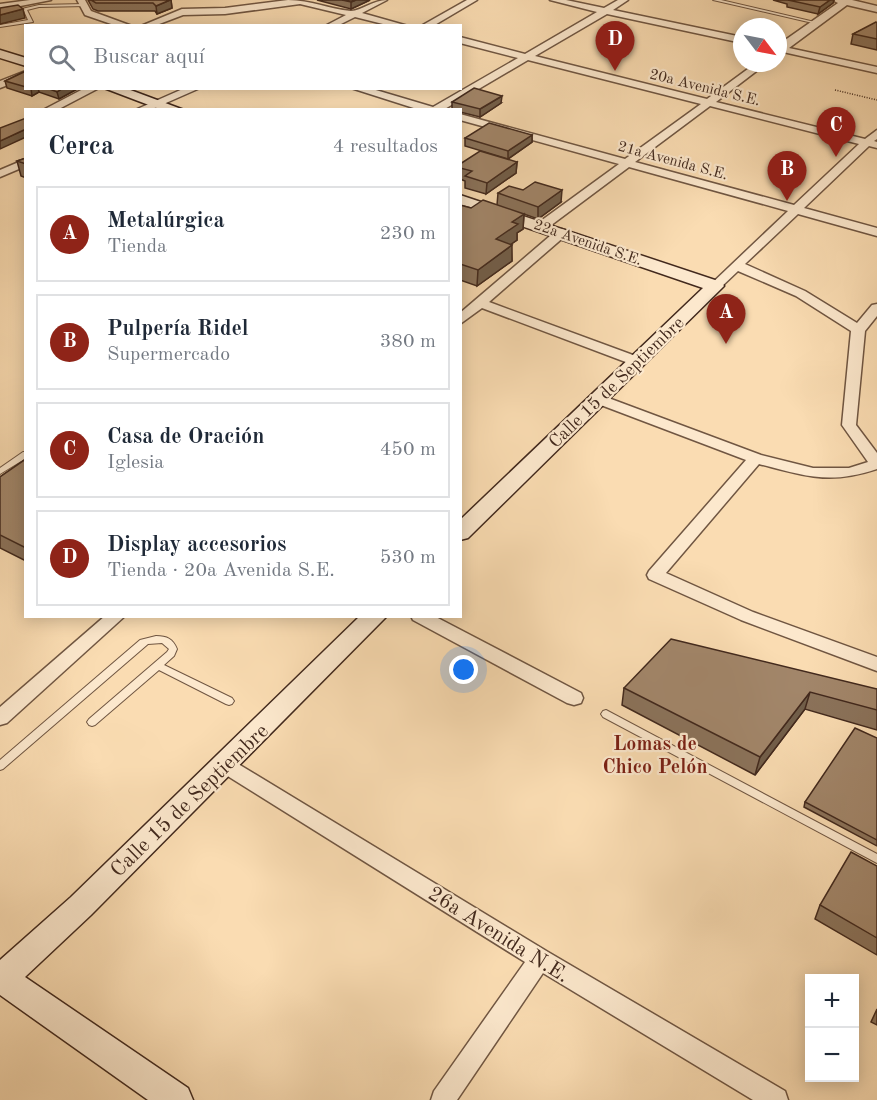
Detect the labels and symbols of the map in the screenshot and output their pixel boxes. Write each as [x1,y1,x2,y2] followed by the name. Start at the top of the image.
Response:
[733,18,787,72] north arrow
[596,22,634,71] pin: D
[648,67,761,109] street label: 20a Avenida S.E.
[816,108,856,157] pin: C
[616,140,729,183] street label: 21a Avenida S.E.
[768,152,806,201] pin: B
[532,218,644,269] street label: 22a Avenida S.E.
[706,294,746,344] pin: A
[546,314,688,452] street label: Calle 15 de Septiembre
[449,655,478,684] your location
[107,721,273,882] street label: Calle 15 de Septiembre
[602,735,708,778] district label: Lomas de Chico Pelón
[424,884,572,987] street label: 26a Avenida N.E.

